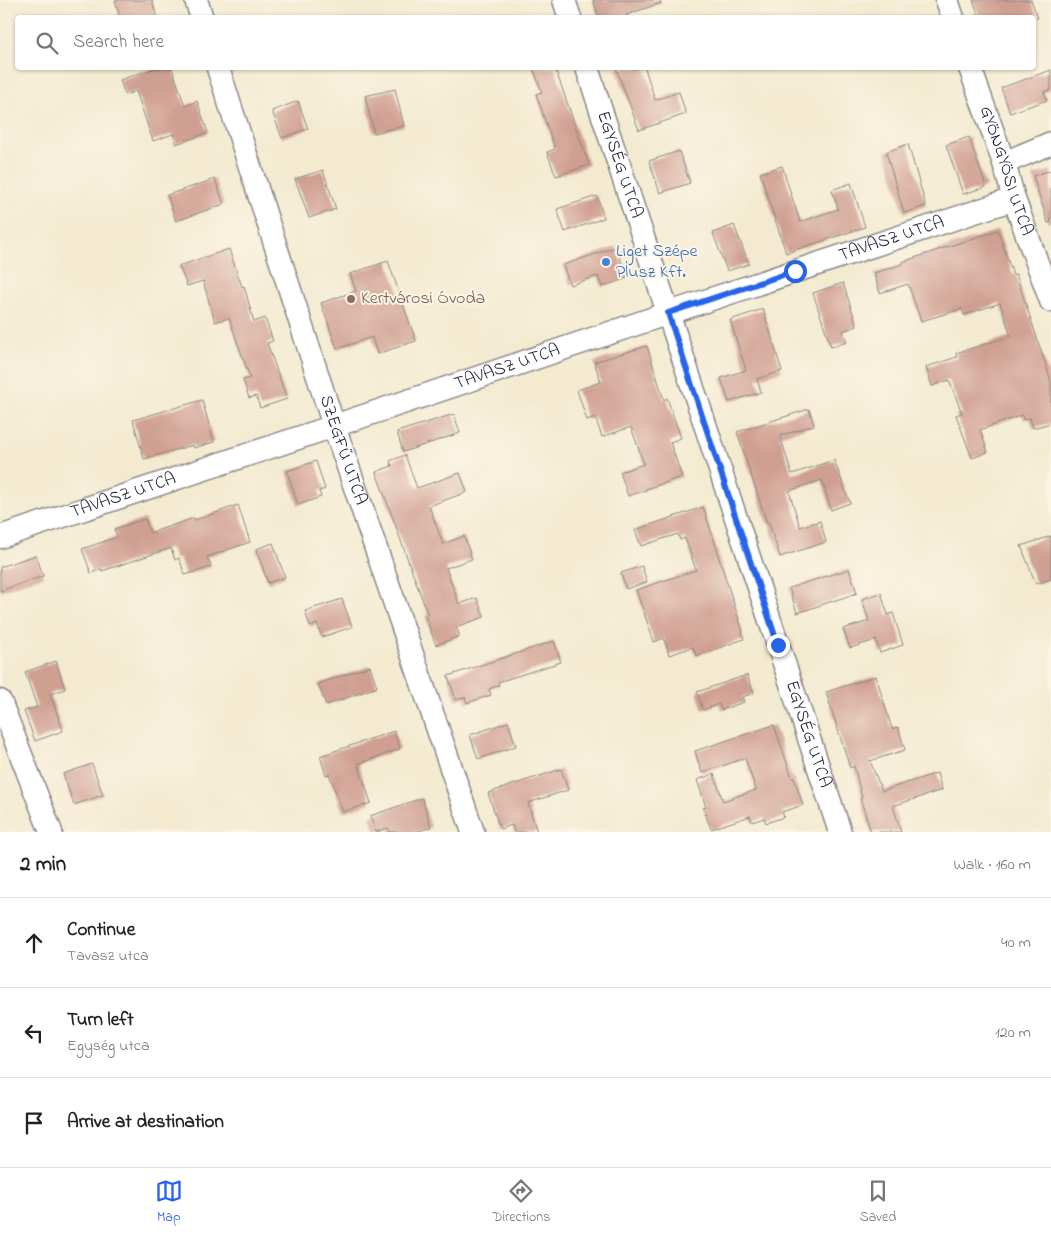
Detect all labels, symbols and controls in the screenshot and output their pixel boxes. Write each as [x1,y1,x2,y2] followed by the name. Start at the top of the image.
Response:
[15,15,1036,70] search box
[33,29,61,57] icon: search
[73,29,164,56] text: Search here
[972,102,1039,240] street label: GYÖNGYÖSI UTCA
[589,108,649,222] street label: EGYSÉG UTCA
[835,210,948,269] street label: TAVASZ UTCA
[616,239,699,286] place label: Liget Szépe Plusz Kft.
[600,256,612,268] marker: Liget Szépe Plusz Kft.
[784,260,807,283] route start
[361,286,485,312] place label: Kertvárosi Óvoda
[345,293,357,305] marker: Kertvárosi Óvoda
[451,338,564,397] street label: TAVASZ UTCA
[312,392,373,509] street label: SZEGFŰ UTCA
[67,466,180,526] street label: TAVASZ UTCA
[767,634,790,657] route end
[778,677,838,791] street label: EGYSÉG UTCA
[20,850,66,880] text: 2 min
[953,853,1031,877] text: Walk · 160 m
[67,917,135,944] text: Continue
[20,929,48,957] icon: ahead
[1001,931,1031,955] text: 40 m
[67,944,149,968] text: Tavasz utca
[67,1007,134,1034] text: Turn left
[20,1019,48,1047] icon: left
[995,1021,1031,1045] text: 120 m
[67,1034,150,1058] text: Egység utca
[20,1109,48,1137] icon: arrive
[67,1109,224,1136] text: Arrive at destination
[155,1177,183,1228] tab: Map
[492,1177,550,1228] tab: Directions
[860,1177,896,1228] tab: Saved

